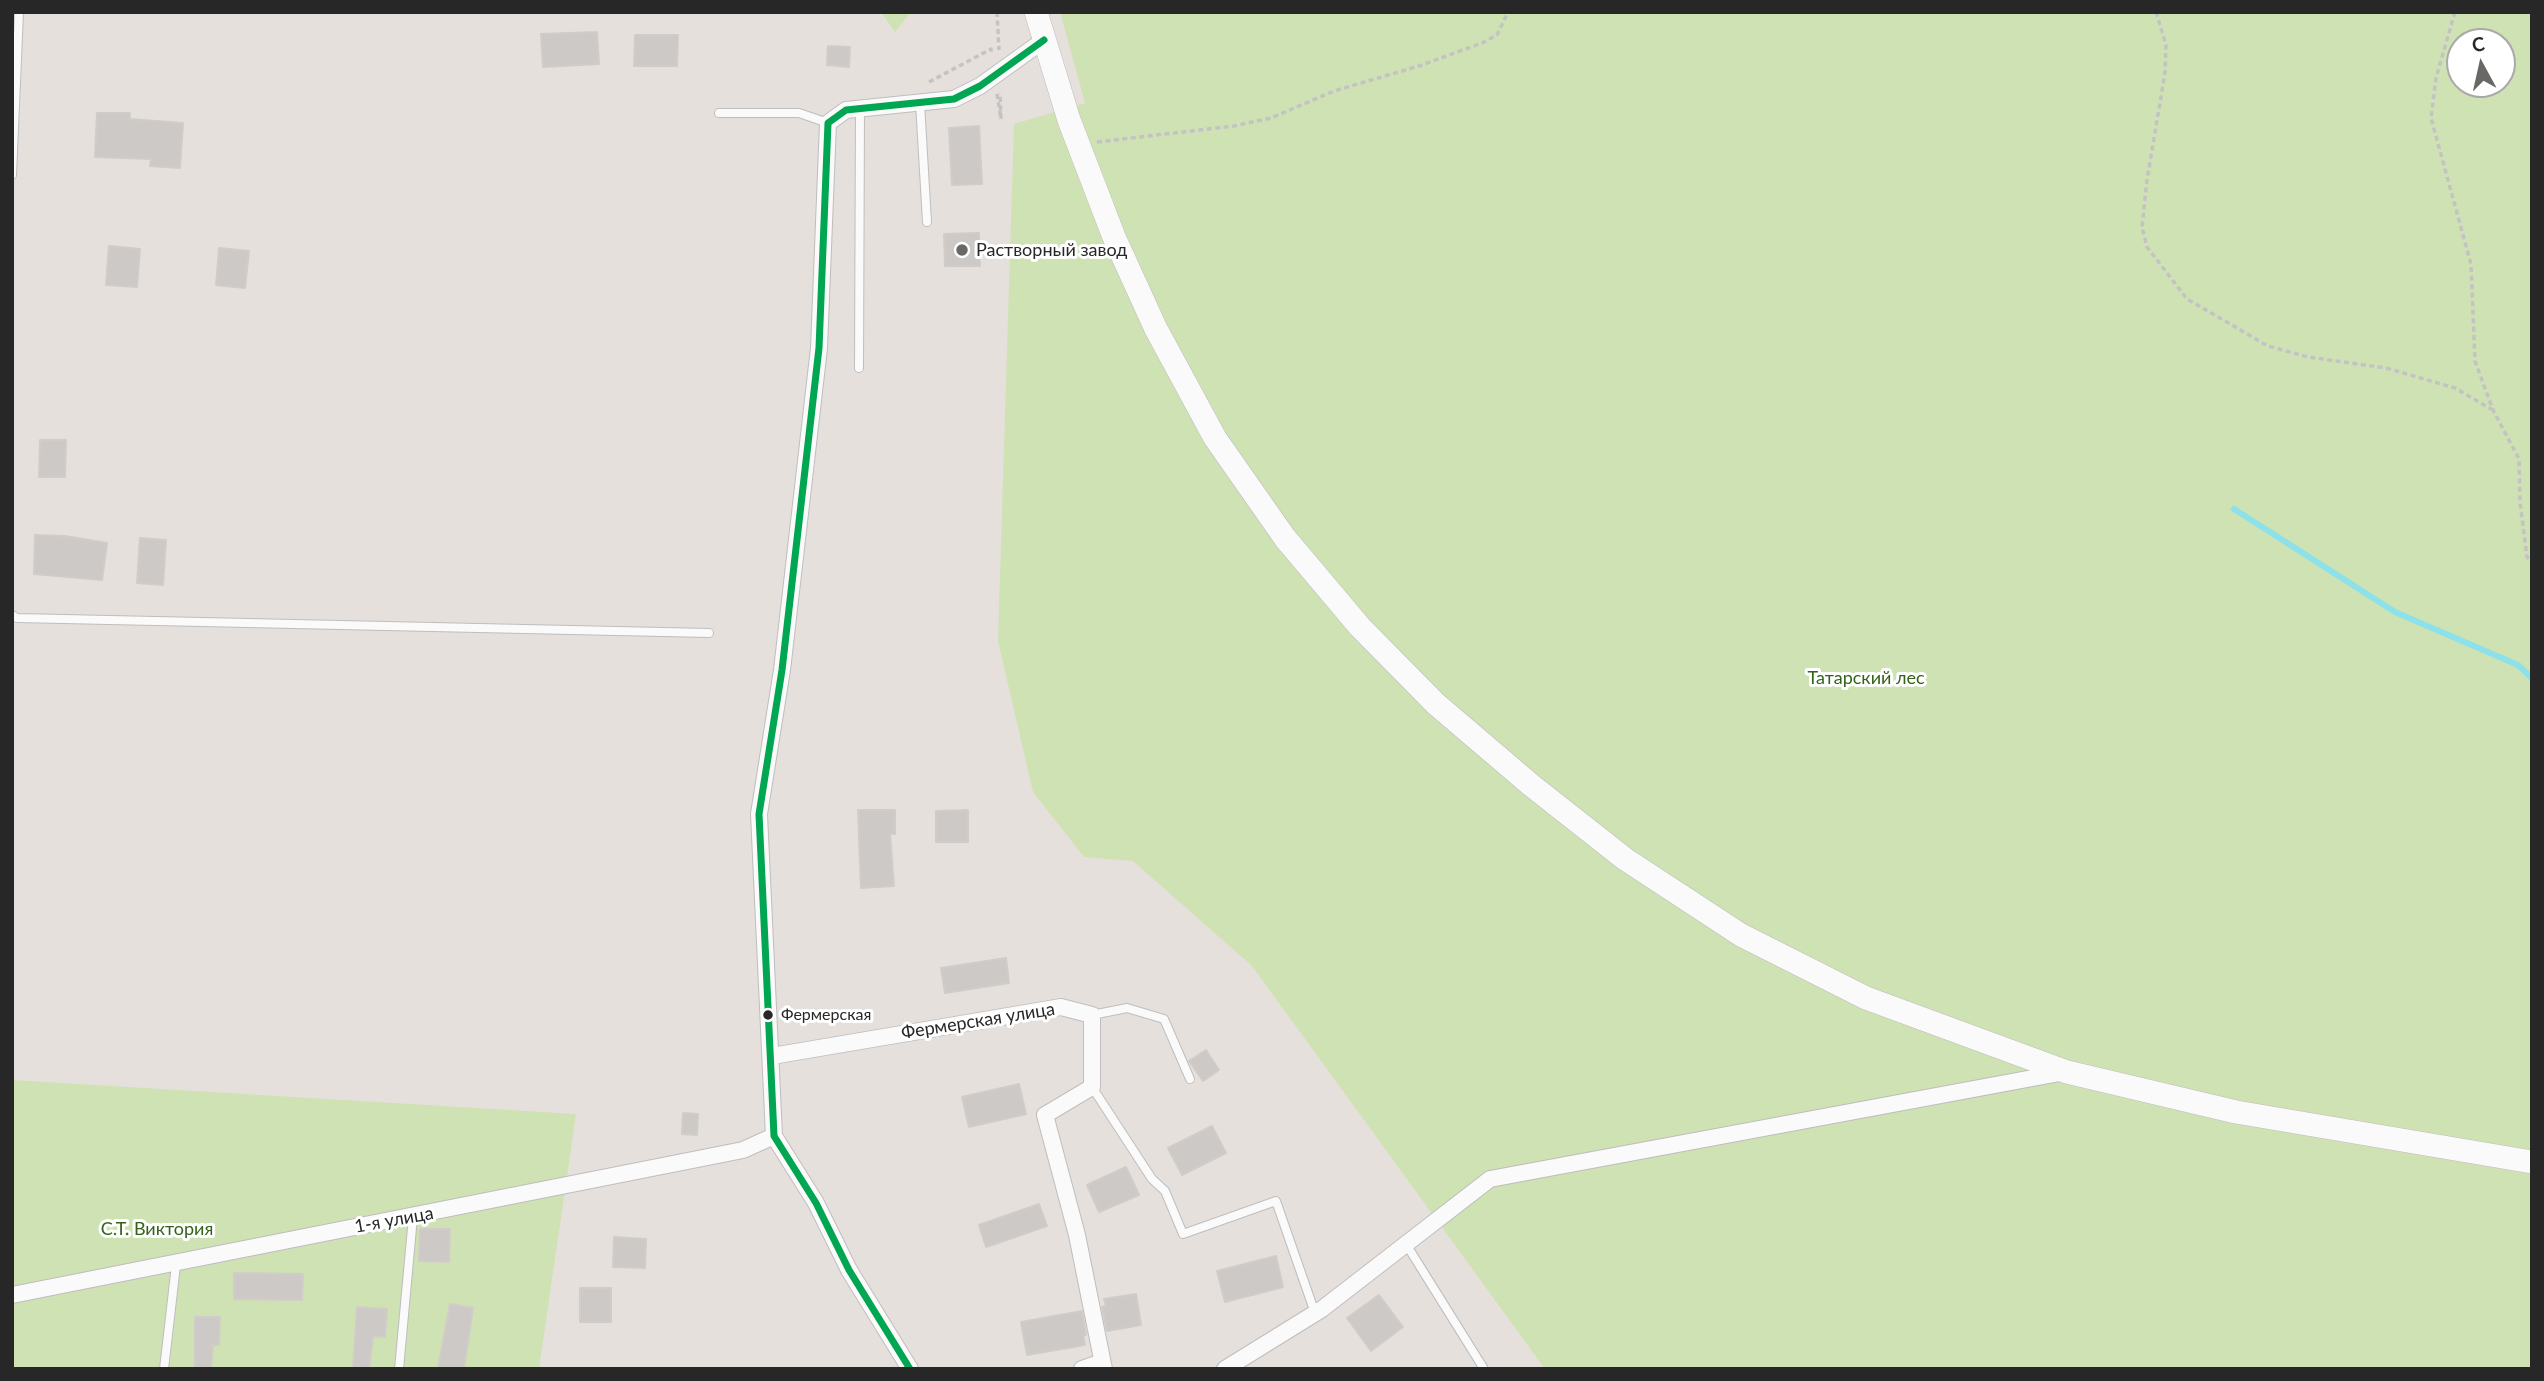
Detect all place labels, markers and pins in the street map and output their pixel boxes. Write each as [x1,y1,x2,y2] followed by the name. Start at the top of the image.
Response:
[976,239,1127,261] place label: Растворный завод
[954,242,970,258] marker: Растворный завод
[781,1005,871,1025] place label: Фермерская
[761,1008,775,1022] marker: Фермерская

